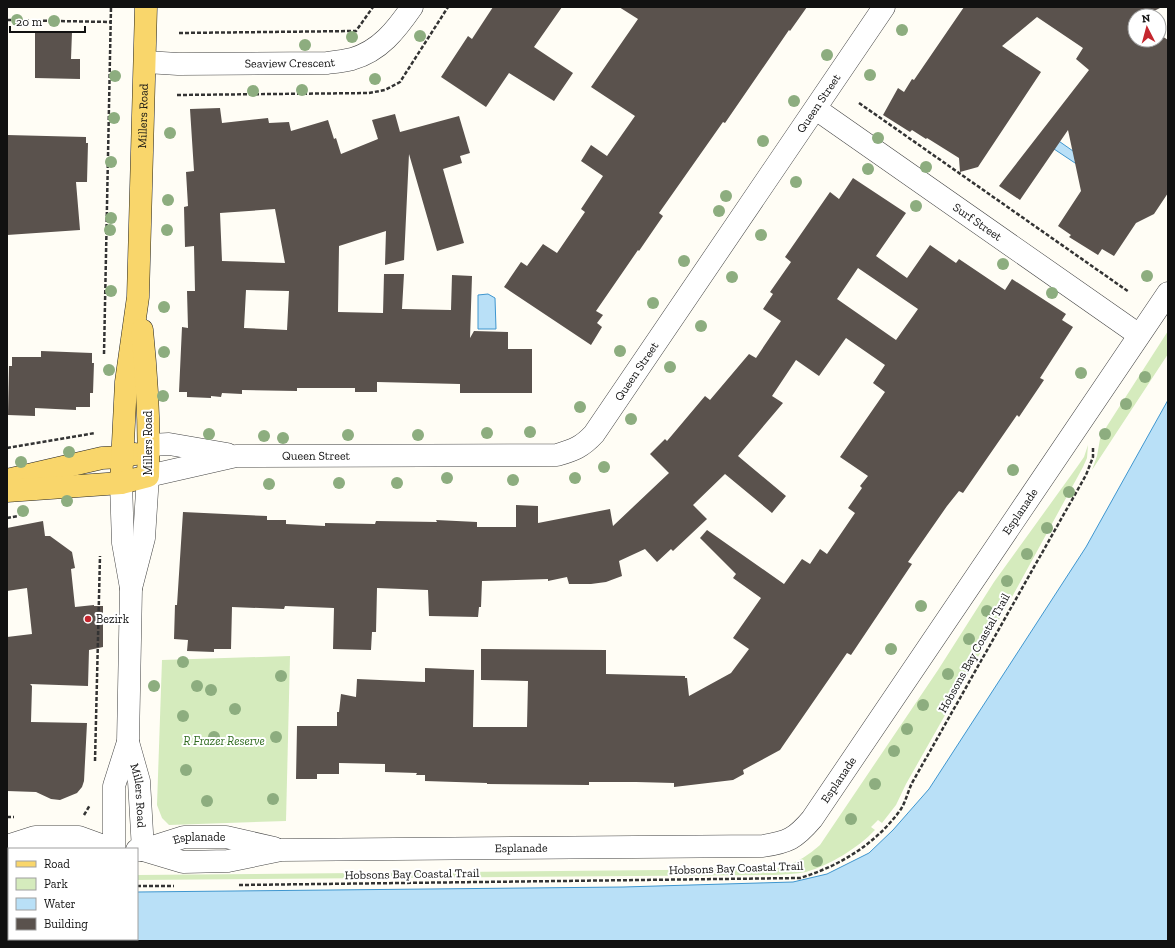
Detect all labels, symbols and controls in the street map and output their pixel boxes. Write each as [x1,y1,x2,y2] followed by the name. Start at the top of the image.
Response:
[10,8,85,34] scale bar
[1127,8,1167,48] north arrow
[1141,12,1151,25] text: N
[16,15,43,29] text: 20 m
[245,55,336,71] street label: Seaview Crescent
[794,71,844,135] street label: Queen Street
[135,83,151,149] street label: Millers Road
[950,200,1005,244] street label: Surf Street
[612,339,662,403] street label: Queen Street
[141,410,155,475] street label: Millers Road
[282,449,351,463] street label: Queen Street
[999,485,1041,537] street label: Esplanade
[935,591,1013,715] street label: Hobsons Bay Coastal Trail
[96,612,130,626] place label: Bezirk
[83,614,93,624] marker: Bezirk
[183,734,265,748] park label: R Frazer Reserve
[818,754,859,806] street label: Esplanade
[127,762,149,829] street label: Millers Road
[171,830,226,847] street label: Esplanade
[495,841,548,855] street label: Esplanade
[8,848,138,940] legend
[44,857,70,871] text: Road
[669,859,803,877] street label: Hobsons Bay Coastal Trail
[345,866,479,882] street label: Hobsons Bay Coastal Trail
[44,877,69,891] text: Park
[44,897,76,911] text: Water
[44,917,88,931] text: Building

